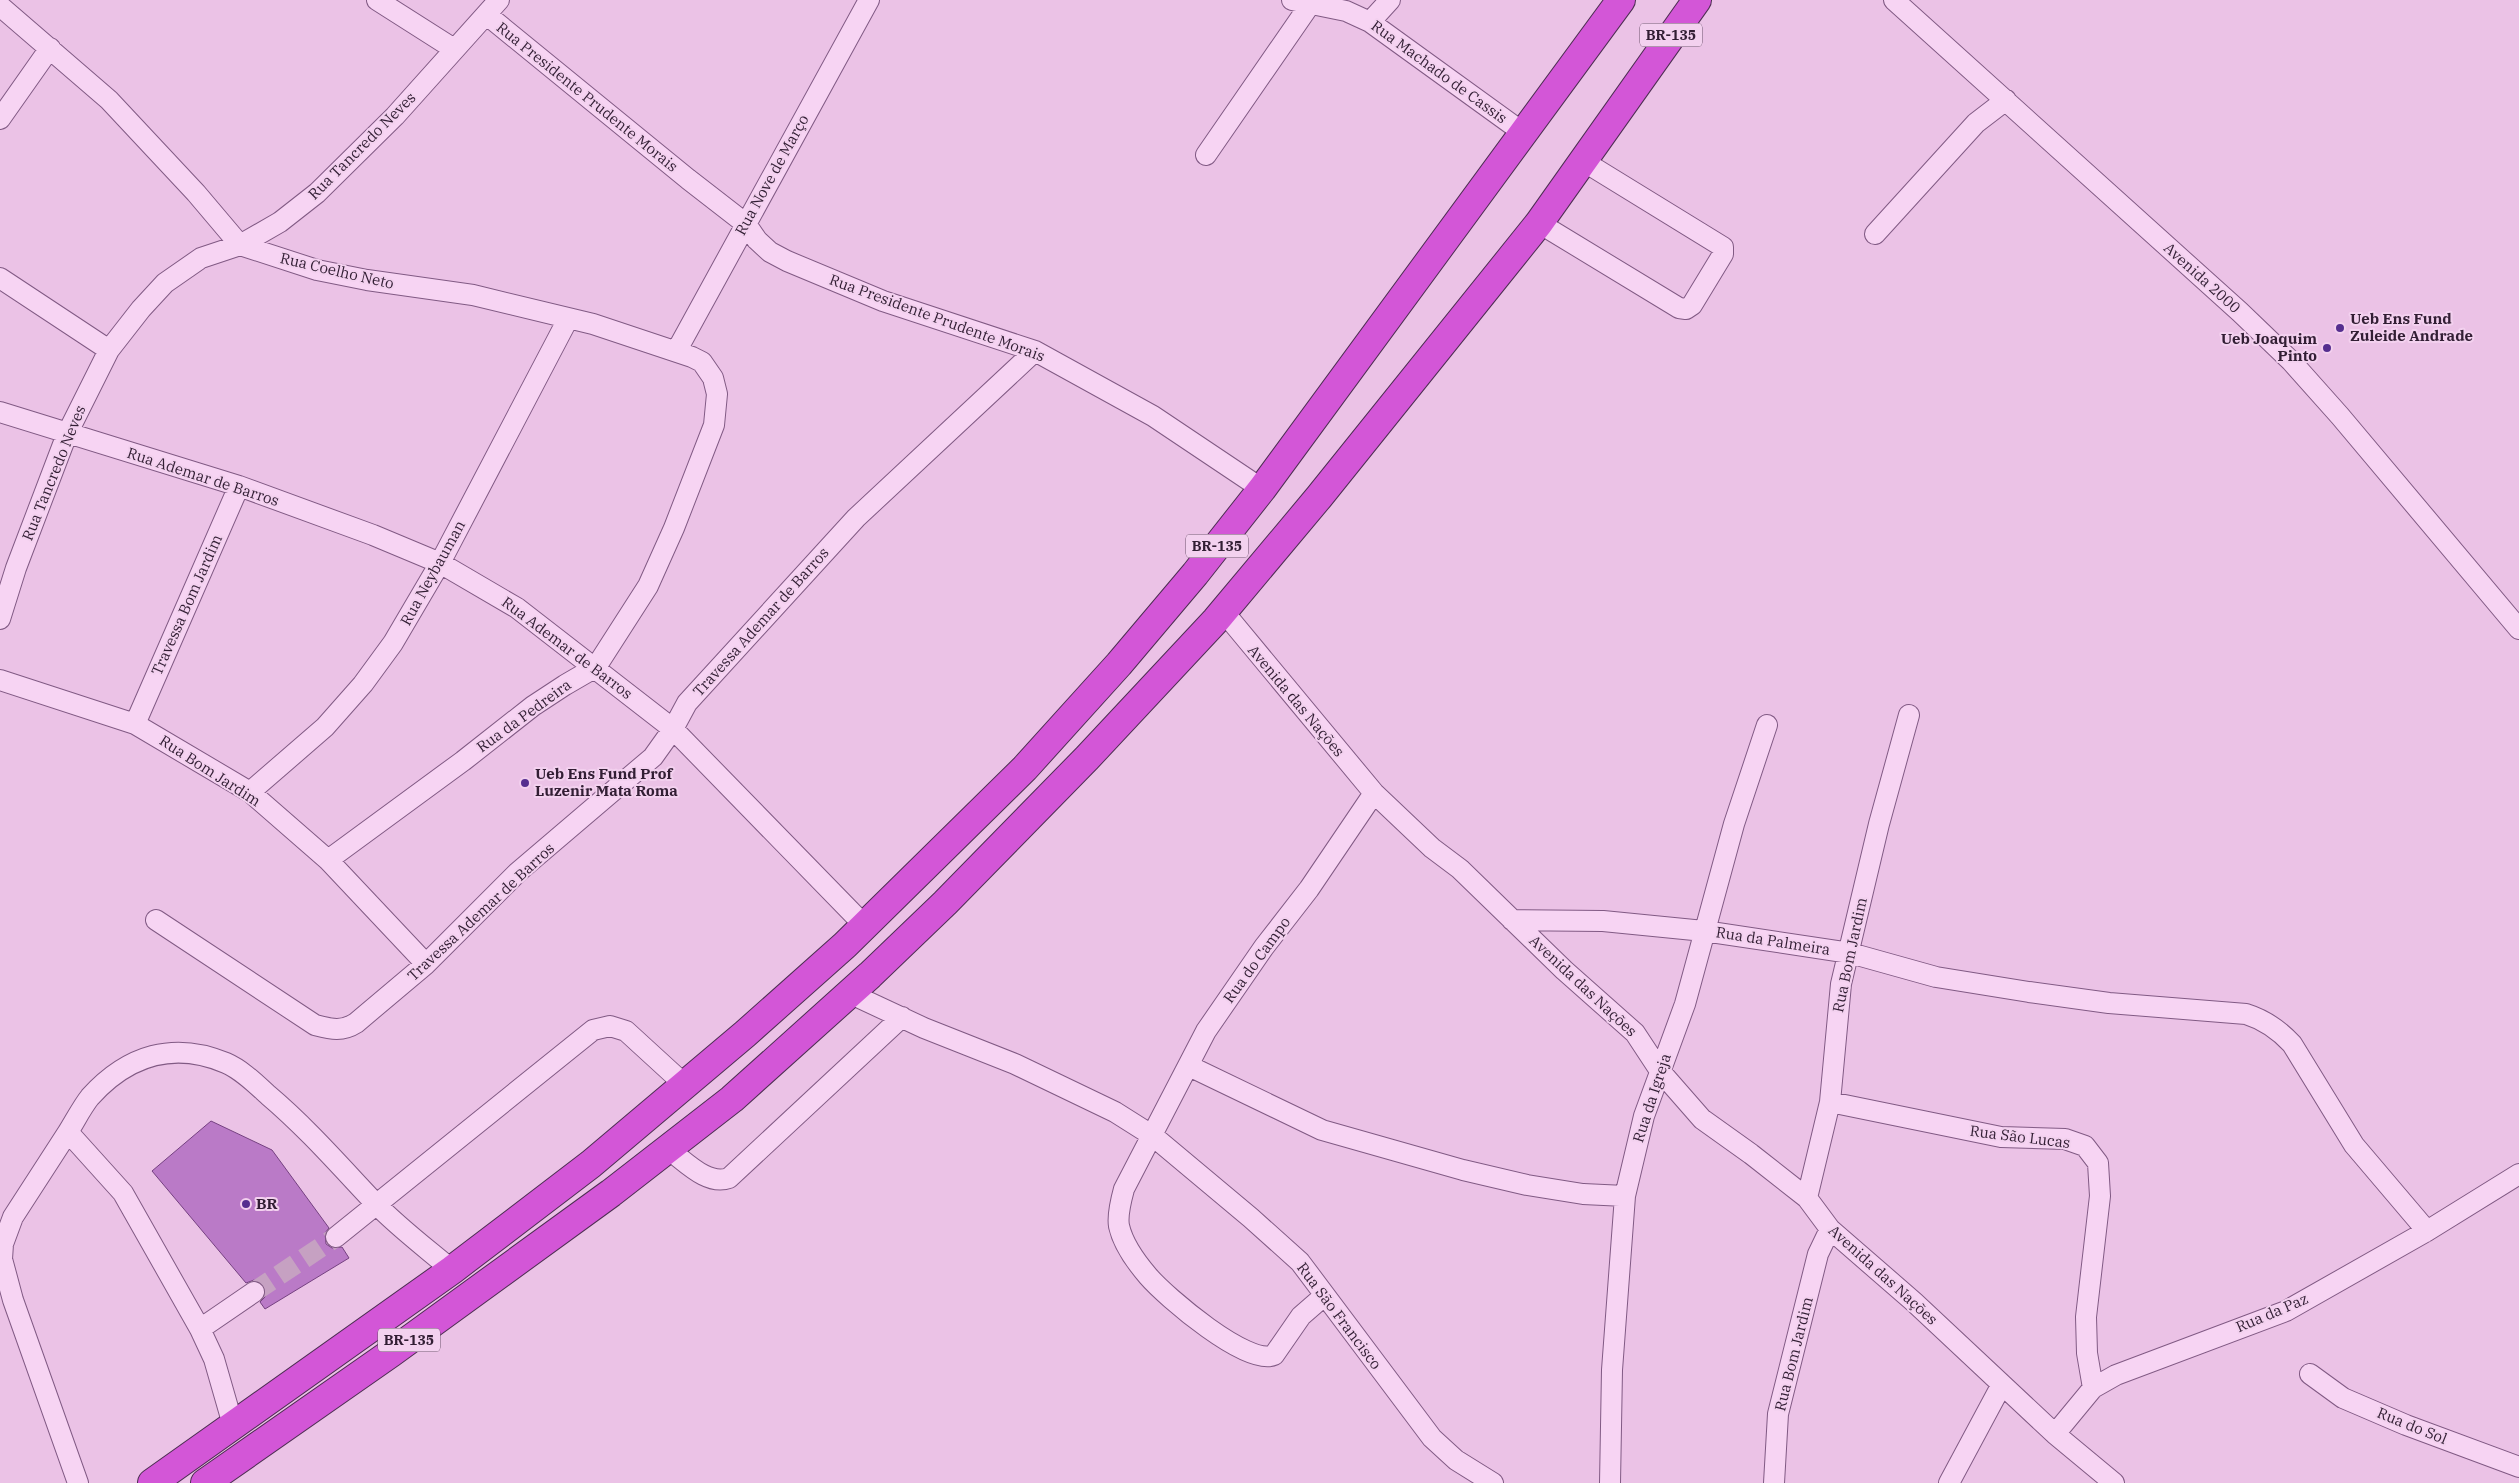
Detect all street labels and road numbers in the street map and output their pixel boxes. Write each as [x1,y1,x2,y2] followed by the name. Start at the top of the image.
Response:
[1368,16,1511,127] street label: Rua Machado de Cassis
[493,18,682,176] street label: Rua Presidente Prudente Morais
[1640,24,1702,46] road number: BR-135
[304,88,419,203] street label: Rua Tancredo Neves
[731,111,813,238] street label: Rua Nove de Março
[2160,238,2245,317] street label: Avenida 2000
[278,248,396,293] street label: Rua Coelho Neto
[827,270,1048,365] street label: Rua Presidente Prudente Morais
[18,402,89,543] street label: Rua Tancredo Neves
[125,443,282,510] street label: Rua Ademar de Barros
[396,517,469,629] street label: Rua Neybauman
[147,531,226,678] street label: Travessa Bom Jardim
[1186,534,1248,558] road number: BR-135
[689,543,833,700] street label: Travessa Ademar de Barros
[498,592,636,703] street label: Rua Ademar de Barros
[1244,641,1349,761] street label: Avenida das Nações
[473,675,575,756] street label: Rua da Pedreira
[156,731,265,810] street label: Rua Bom Jardim
[403,838,558,985] street label: Travessa Ademar de Barros
[1828,896,1871,1014] street label: Rua Bom Jardim
[1219,913,1294,1007] street label: Rua do Campo
[1715,922,1832,959] street label: Rua da Palmeira
[1526,931,1641,1040] street label: Avenida das Nações
[1628,1051,1675,1145] street label: Rua da Igreja
[1969,1121,2071,1152] street label: Rua São Lucas
[1825,1221,1942,1329] street label: Avenida das Nações
[1293,1258,1386,1373] street label: Rua São Francisco
[2233,1289,2311,1336] street label: Rua da Paz
[1770,1295,1817,1413] street label: Rua Bom Jardim
[378,1328,440,1352] road number: BR-135
[2374,1403,2450,1448] street label: Rua do Sol

